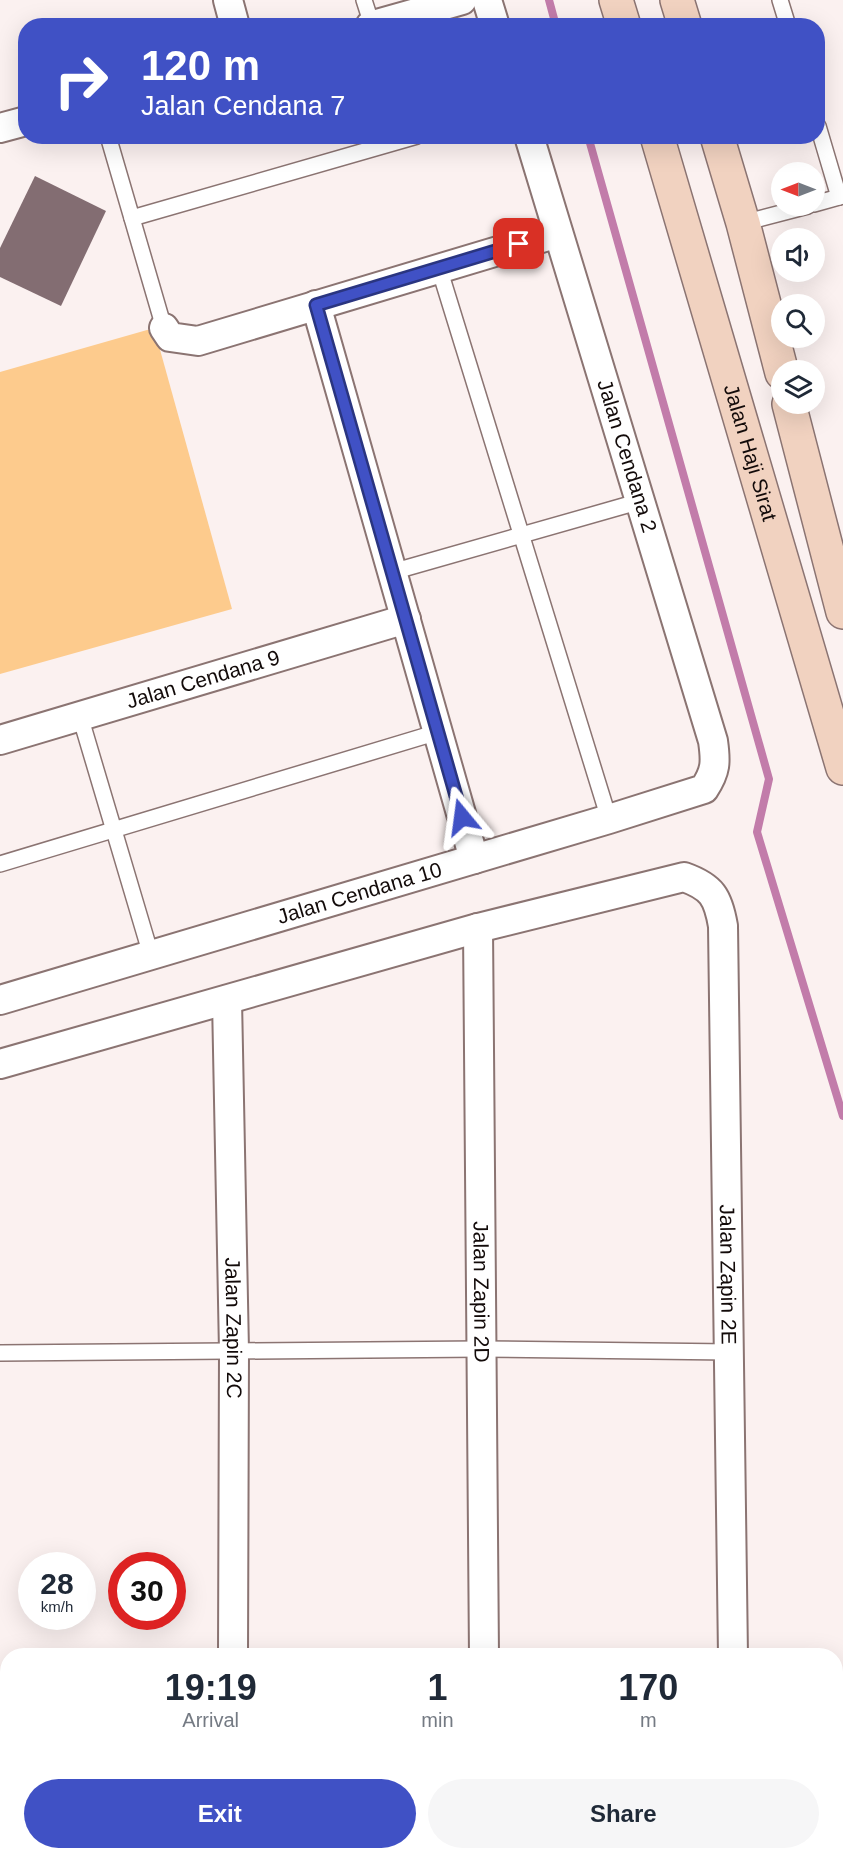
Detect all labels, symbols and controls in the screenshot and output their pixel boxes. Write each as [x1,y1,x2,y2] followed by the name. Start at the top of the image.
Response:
[42,42,120,120] icon: right
[141,42,260,89] text: 120 m
[141,91,345,121] text: Jalan Cendana 7
[771,162,825,216] north arrow
[771,162,825,414] map controls
[493,218,544,269] pin
[502,227,535,260] icon: arrive
[771,228,825,282] button: sound
[771,294,825,348] button: search
[771,360,825,414] button: layers
[593,377,662,535] street label: Jalan Cendana 2
[720,381,782,524] street label: Jalan Haji Sirat
[124,645,282,713] street label: Jalan Cendana 9
[430,785,494,849] position arrow
[274,857,444,928] street label: Jalan Cendana 10
[716,1204,741,1345] street label: Jalan Zapin 2E
[469,1221,494,1363] street label: Jalan Zapin 2D
[221,1257,246,1399] street label: Jalan Zapin 2C
[108,1552,186,1630] speed limit sign: 30
[40,1567,74,1600] text: 28
[41,1598,73,1615] text: km/h
[165,1667,257,1708] text: 19:19
[427,1667,447,1708] text: 1
[618,1667,678,1708] text: 170
[182,1709,239,1731] text: Arrival
[421,1709,454,1731] text: min
[640,1709,657,1731] text: m
[24,1779,416,1848] button: Exit
[428,1779,819,1848] button: Share

